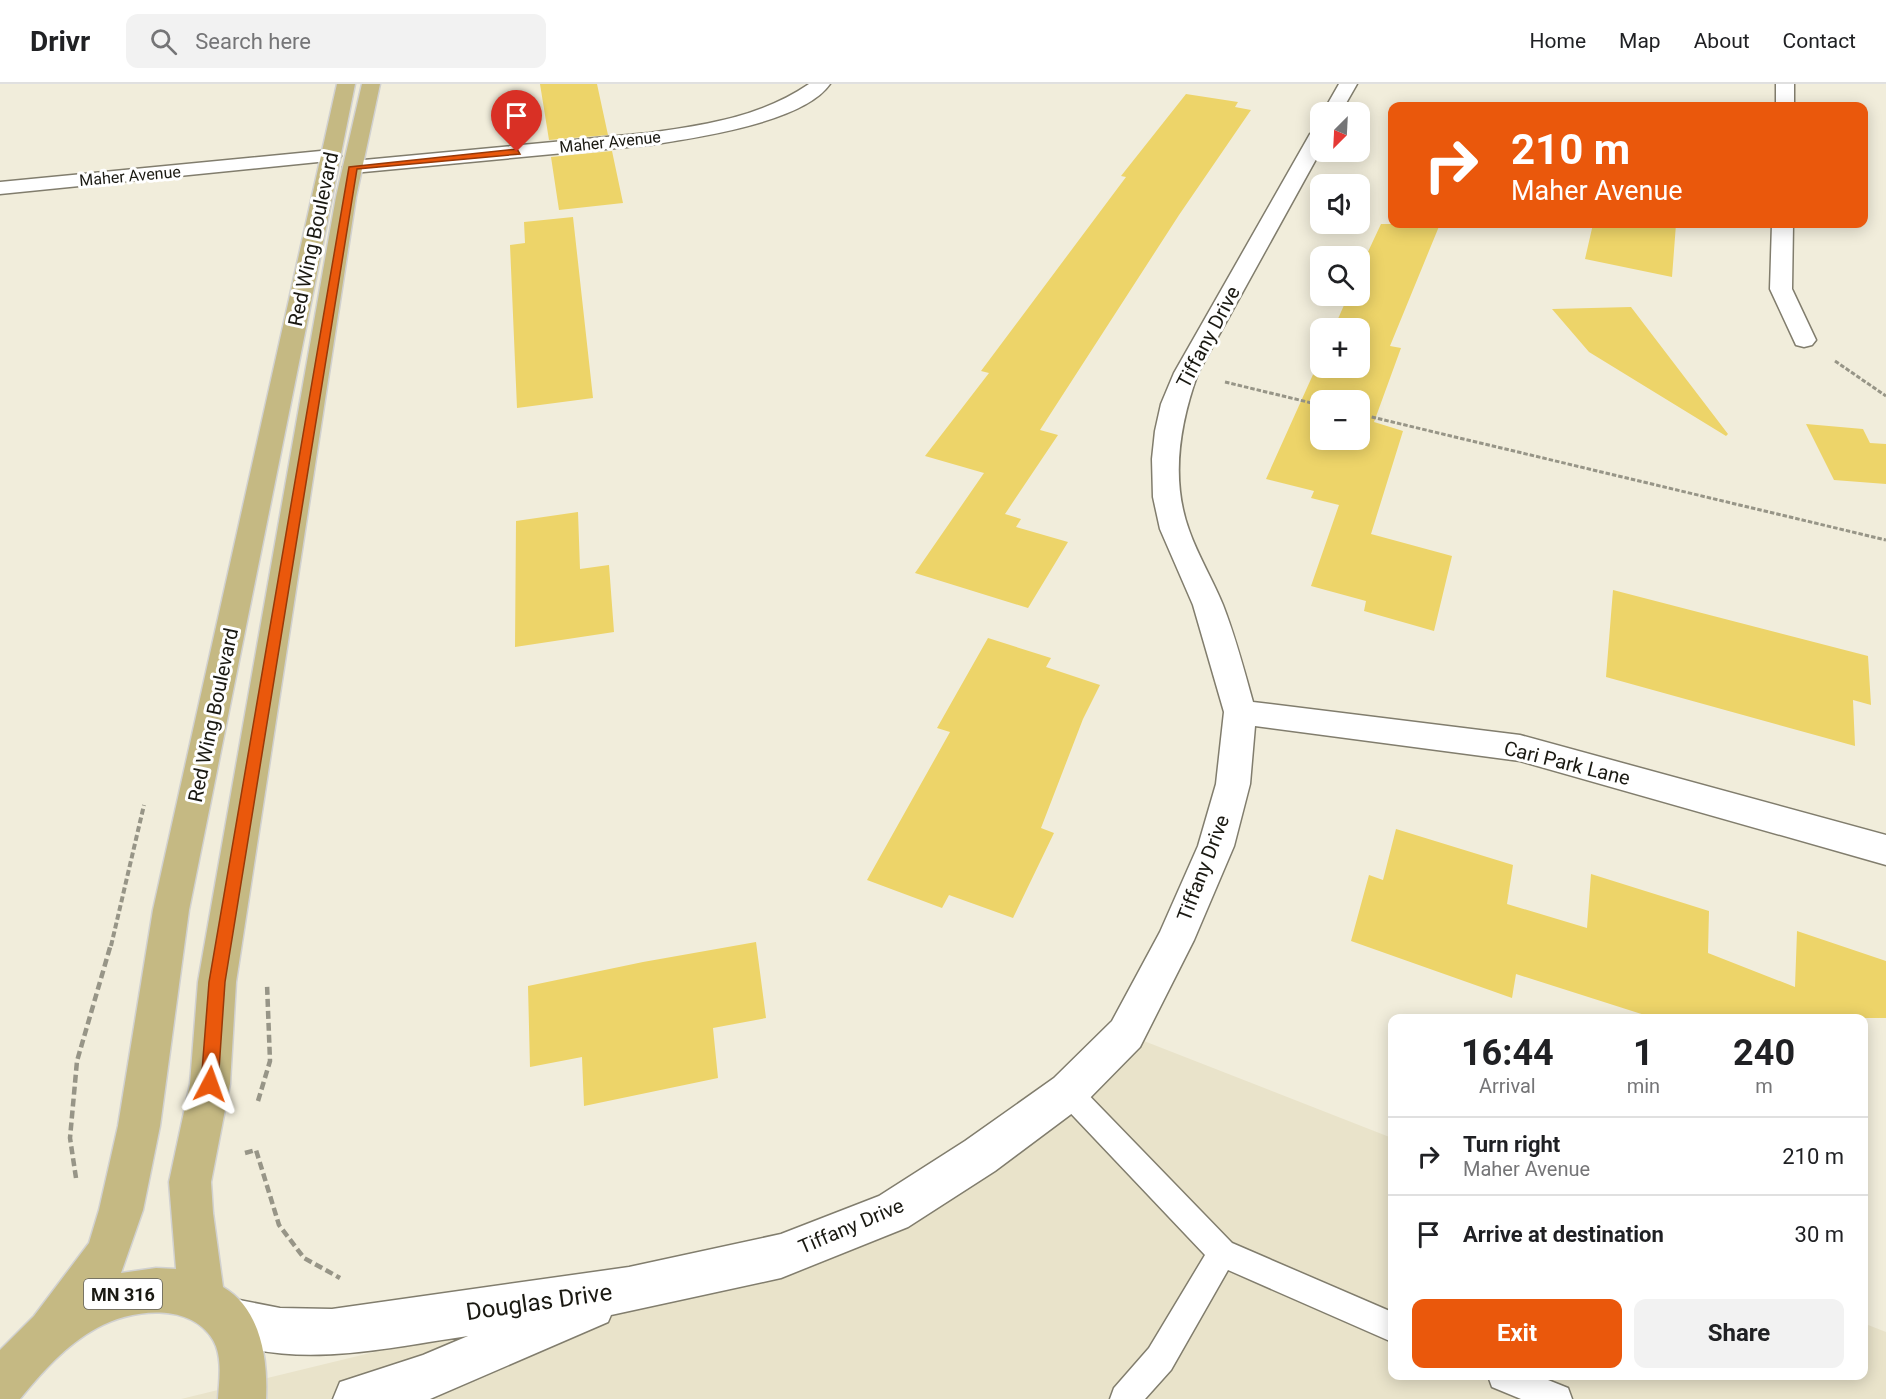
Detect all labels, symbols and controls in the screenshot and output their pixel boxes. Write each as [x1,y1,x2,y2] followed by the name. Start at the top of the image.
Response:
[126,14,546,68] search box
[30,25,90,58] text: Drivr
[147,25,180,58] icon: search
[195,29,311,54] text: Search here
[1530,29,1586,53] text: Home
[1619,29,1661,53] text: Map
[1694,29,1750,53] text: About
[1783,29,1856,53] text: Contact
[491,90,542,152] pin
[500,99,533,132] icon: arrive
[1310,102,1370,162] north arrow
[1310,102,1370,450] map controls
[1511,125,1630,174] text: 210 m
[1412,126,1490,204] icon: right
[558,127,662,157] street label: Maher Avenue
[283,150,343,328] street label: Red Wing Boulevard
[79,162,181,190] street label: Maher Avenue
[1310,174,1370,234] button: sound
[1511,175,1683,207] text: Maher Avenue
[1310,246,1370,306] button: search
[1171,282,1245,392] street label: Tiffany Drive
[1310,318,1370,378] button: +
[1310,390,1370,450] button: −
[183,626,243,804] street label: Red Wing Boulevard
[1501,736,1633,790] street label: Cari Park Lane
[1172,811,1234,925] street label: Tiffany Drive
[1461,1032,1554,1074] text: 16:44
[1633,1032,1654,1074] text: 1
[1733,1032,1795,1074] text: 240
[178,1052,242,1116] position arrow
[1479,1074,1536,1098] text: Arrival
[1627,1074,1660,1098] text: min
[1755,1074,1773,1098] text: m
[1463,1132,1560,1157] text: Turn right
[1412,1140,1445,1173] icon: right
[1782,1144,1844,1169] text: 210 m
[1463,1157,1590,1181] text: Maher Avenue
[795,1193,907,1259] street label: Tiffany Drive
[1412,1218,1445,1251] icon: arrive
[1463,1222,1664,1247] text: Arrive at destination
[1795,1222,1844,1247] text: 30 m
[464,1278,614,1326] street label: Douglas Drive
[84,1279,162,1309] road number: MN 316
[1412,1299,1622,1368] button: Exit
[1634,1299,1844,1368] button: Share

